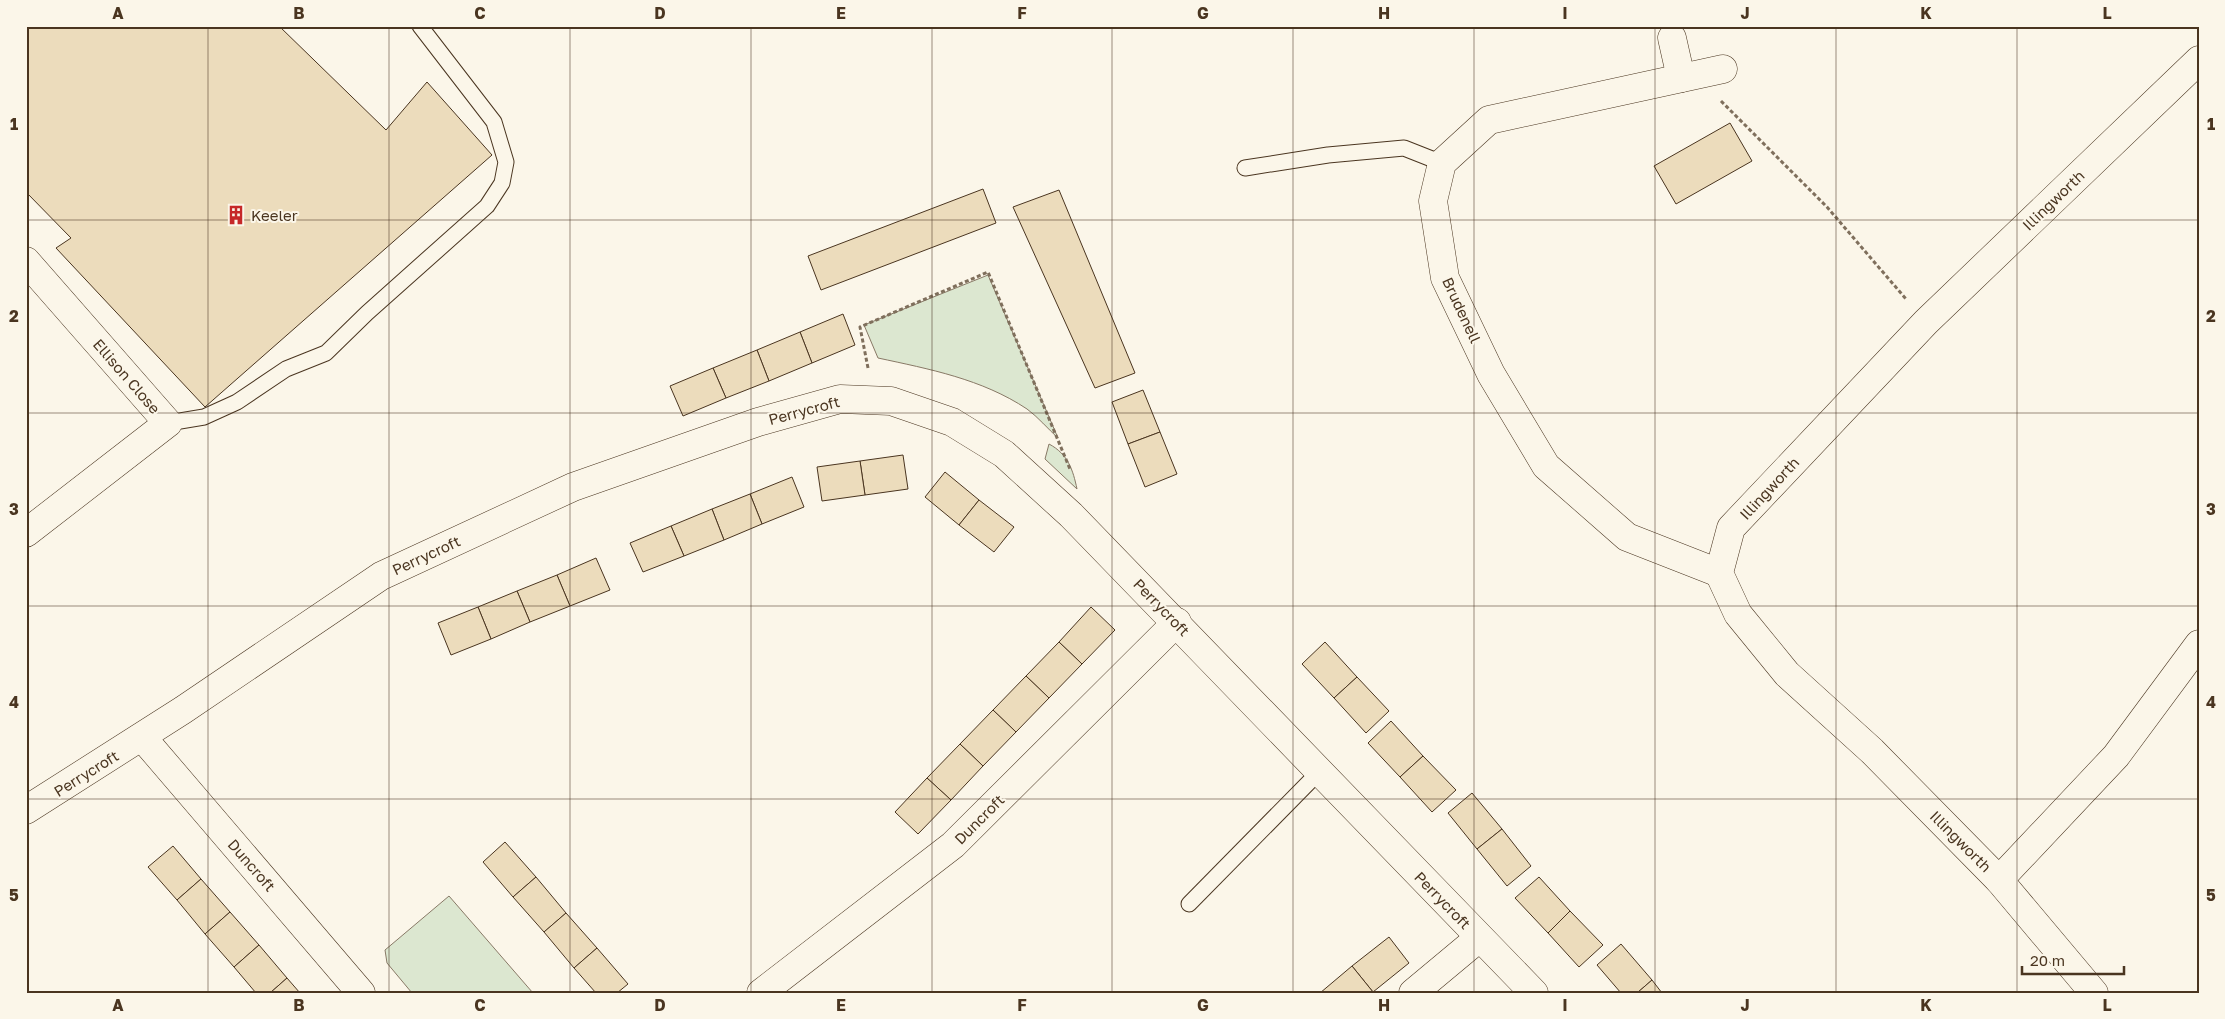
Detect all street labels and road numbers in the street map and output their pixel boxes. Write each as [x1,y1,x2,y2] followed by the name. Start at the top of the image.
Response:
[2018,166,2088,234] street label: Illingworth
[1439,274,1485,346] street label: Brudenell
[90,335,165,417] street label: Ellison Close
[766,392,842,428] street label: Perrycroft
[1735,453,1803,523] street label: Illingworth
[389,531,463,579] street label: Perrycroft
[1130,574,1194,640] street label: Perrycroft
[50,746,122,800] street label: Perrycroft
[950,790,1008,848] street label: Duncroft
[1927,807,1995,875] street label: Illingworth
[224,835,280,895] street label: Duncroft
[1411,867,1475,933] street label: Perrycroft

